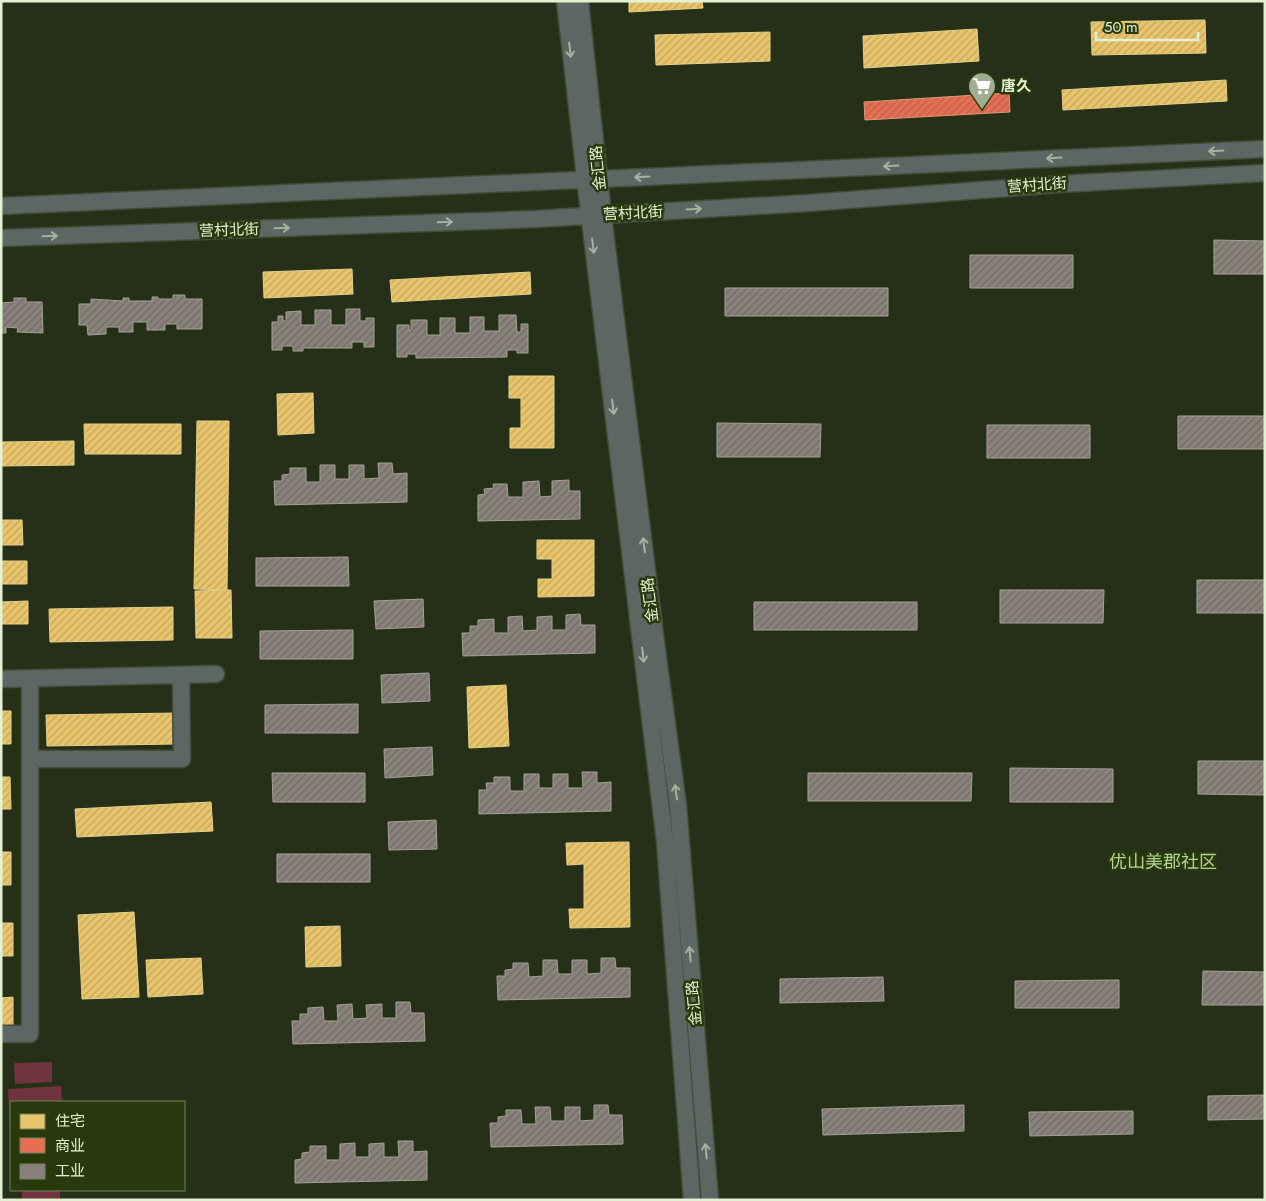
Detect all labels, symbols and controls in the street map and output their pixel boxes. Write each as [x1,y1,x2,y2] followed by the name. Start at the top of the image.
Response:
[1096,10,1198,42] scale bar
[1104,16,1138,38] text: 50 m
[565,41,575,57] one-way arrow
[967,71,997,110] supermarket icon: 唐久
[1001,75,1031,97] place label: 唐久
[585,144,611,192] street label: 金汇路
[1208,146,1224,155] one-way arrow
[1046,154,1062,163] one-way arrow
[884,161,900,170] one-way arrow
[634,172,650,181] one-way arrow
[1006,172,1068,198] street label: 营村北街
[602,200,664,226] street label: 营村北街
[686,205,702,214] one-way arrow
[436,217,452,227] one-way arrow
[199,218,259,242] street label: 营村北街
[274,223,290,232] one-way arrow
[42,231,58,241] one-way arrow
[588,238,598,254] one-way arrow
[608,399,618,415] one-way arrow
[639,537,649,553] one-way arrow
[636,576,664,624] street label: 金汇路
[638,647,648,663] one-way arrow
[671,785,681,801] one-way arrow
[1109,849,1217,875] district label: 优山美郡社区
[685,947,695,963] one-way arrow
[681,980,707,1026] street label: 金汇路
[10,1101,185,1191] legend
[55,1110,85,1132] text: 住宅
[55,1135,85,1157] text: 商业
[701,1143,710,1159] one-way arrow
[55,1160,85,1182] text: 工业

